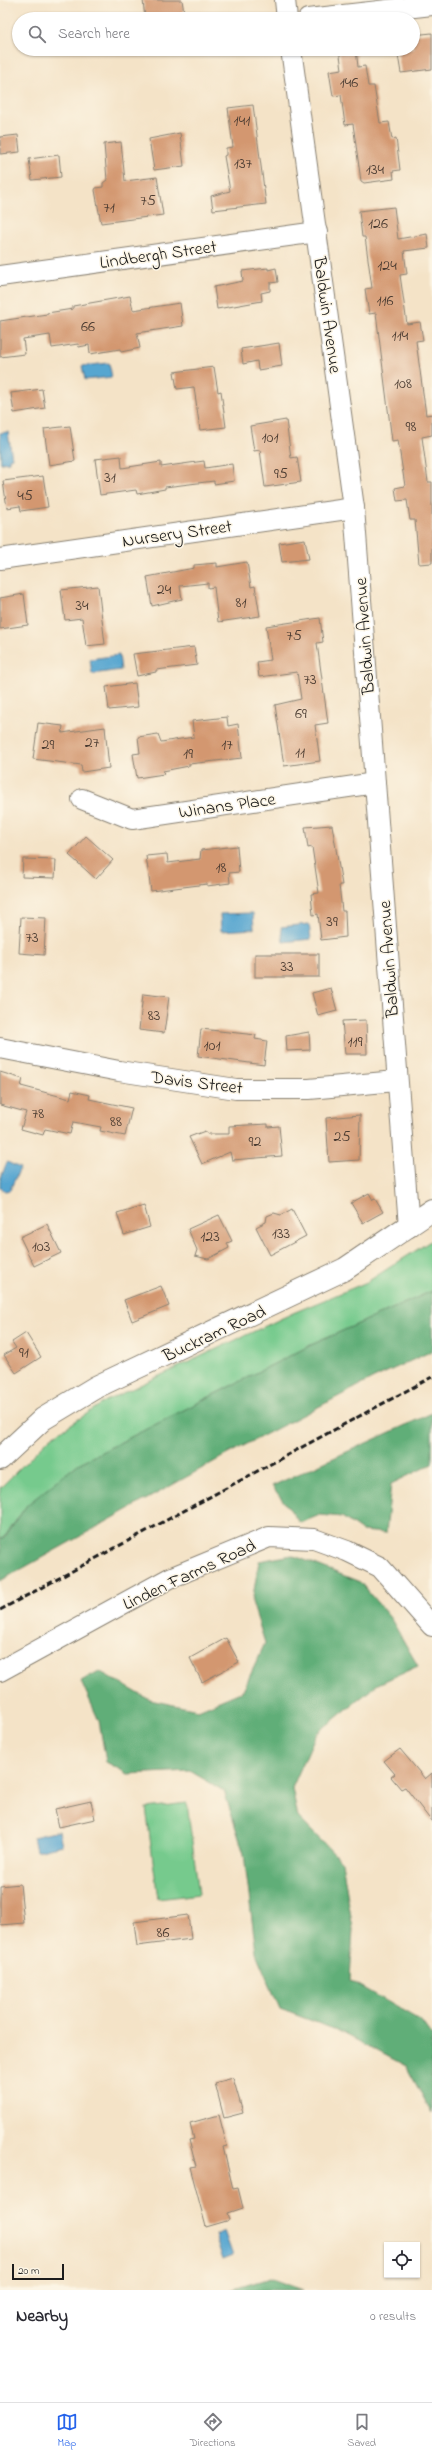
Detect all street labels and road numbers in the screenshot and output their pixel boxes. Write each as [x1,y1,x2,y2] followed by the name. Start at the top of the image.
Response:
[98,235,219,278] street label: Lindbergh Street
[305,254,347,376] street label: Baldwin Avenue
[121,514,234,556] street label: Nursery Street
[349,576,383,696] street label: Baldwin Avenue
[177,787,278,827] street label: Winans Place
[373,899,407,1019] street label: Baldwin Avenue
[148,1065,244,1103] street label: Davis Street
[158,1300,271,1371] street label: Buckram Road
[119,1534,261,1618] street label: Linden Farms Road

